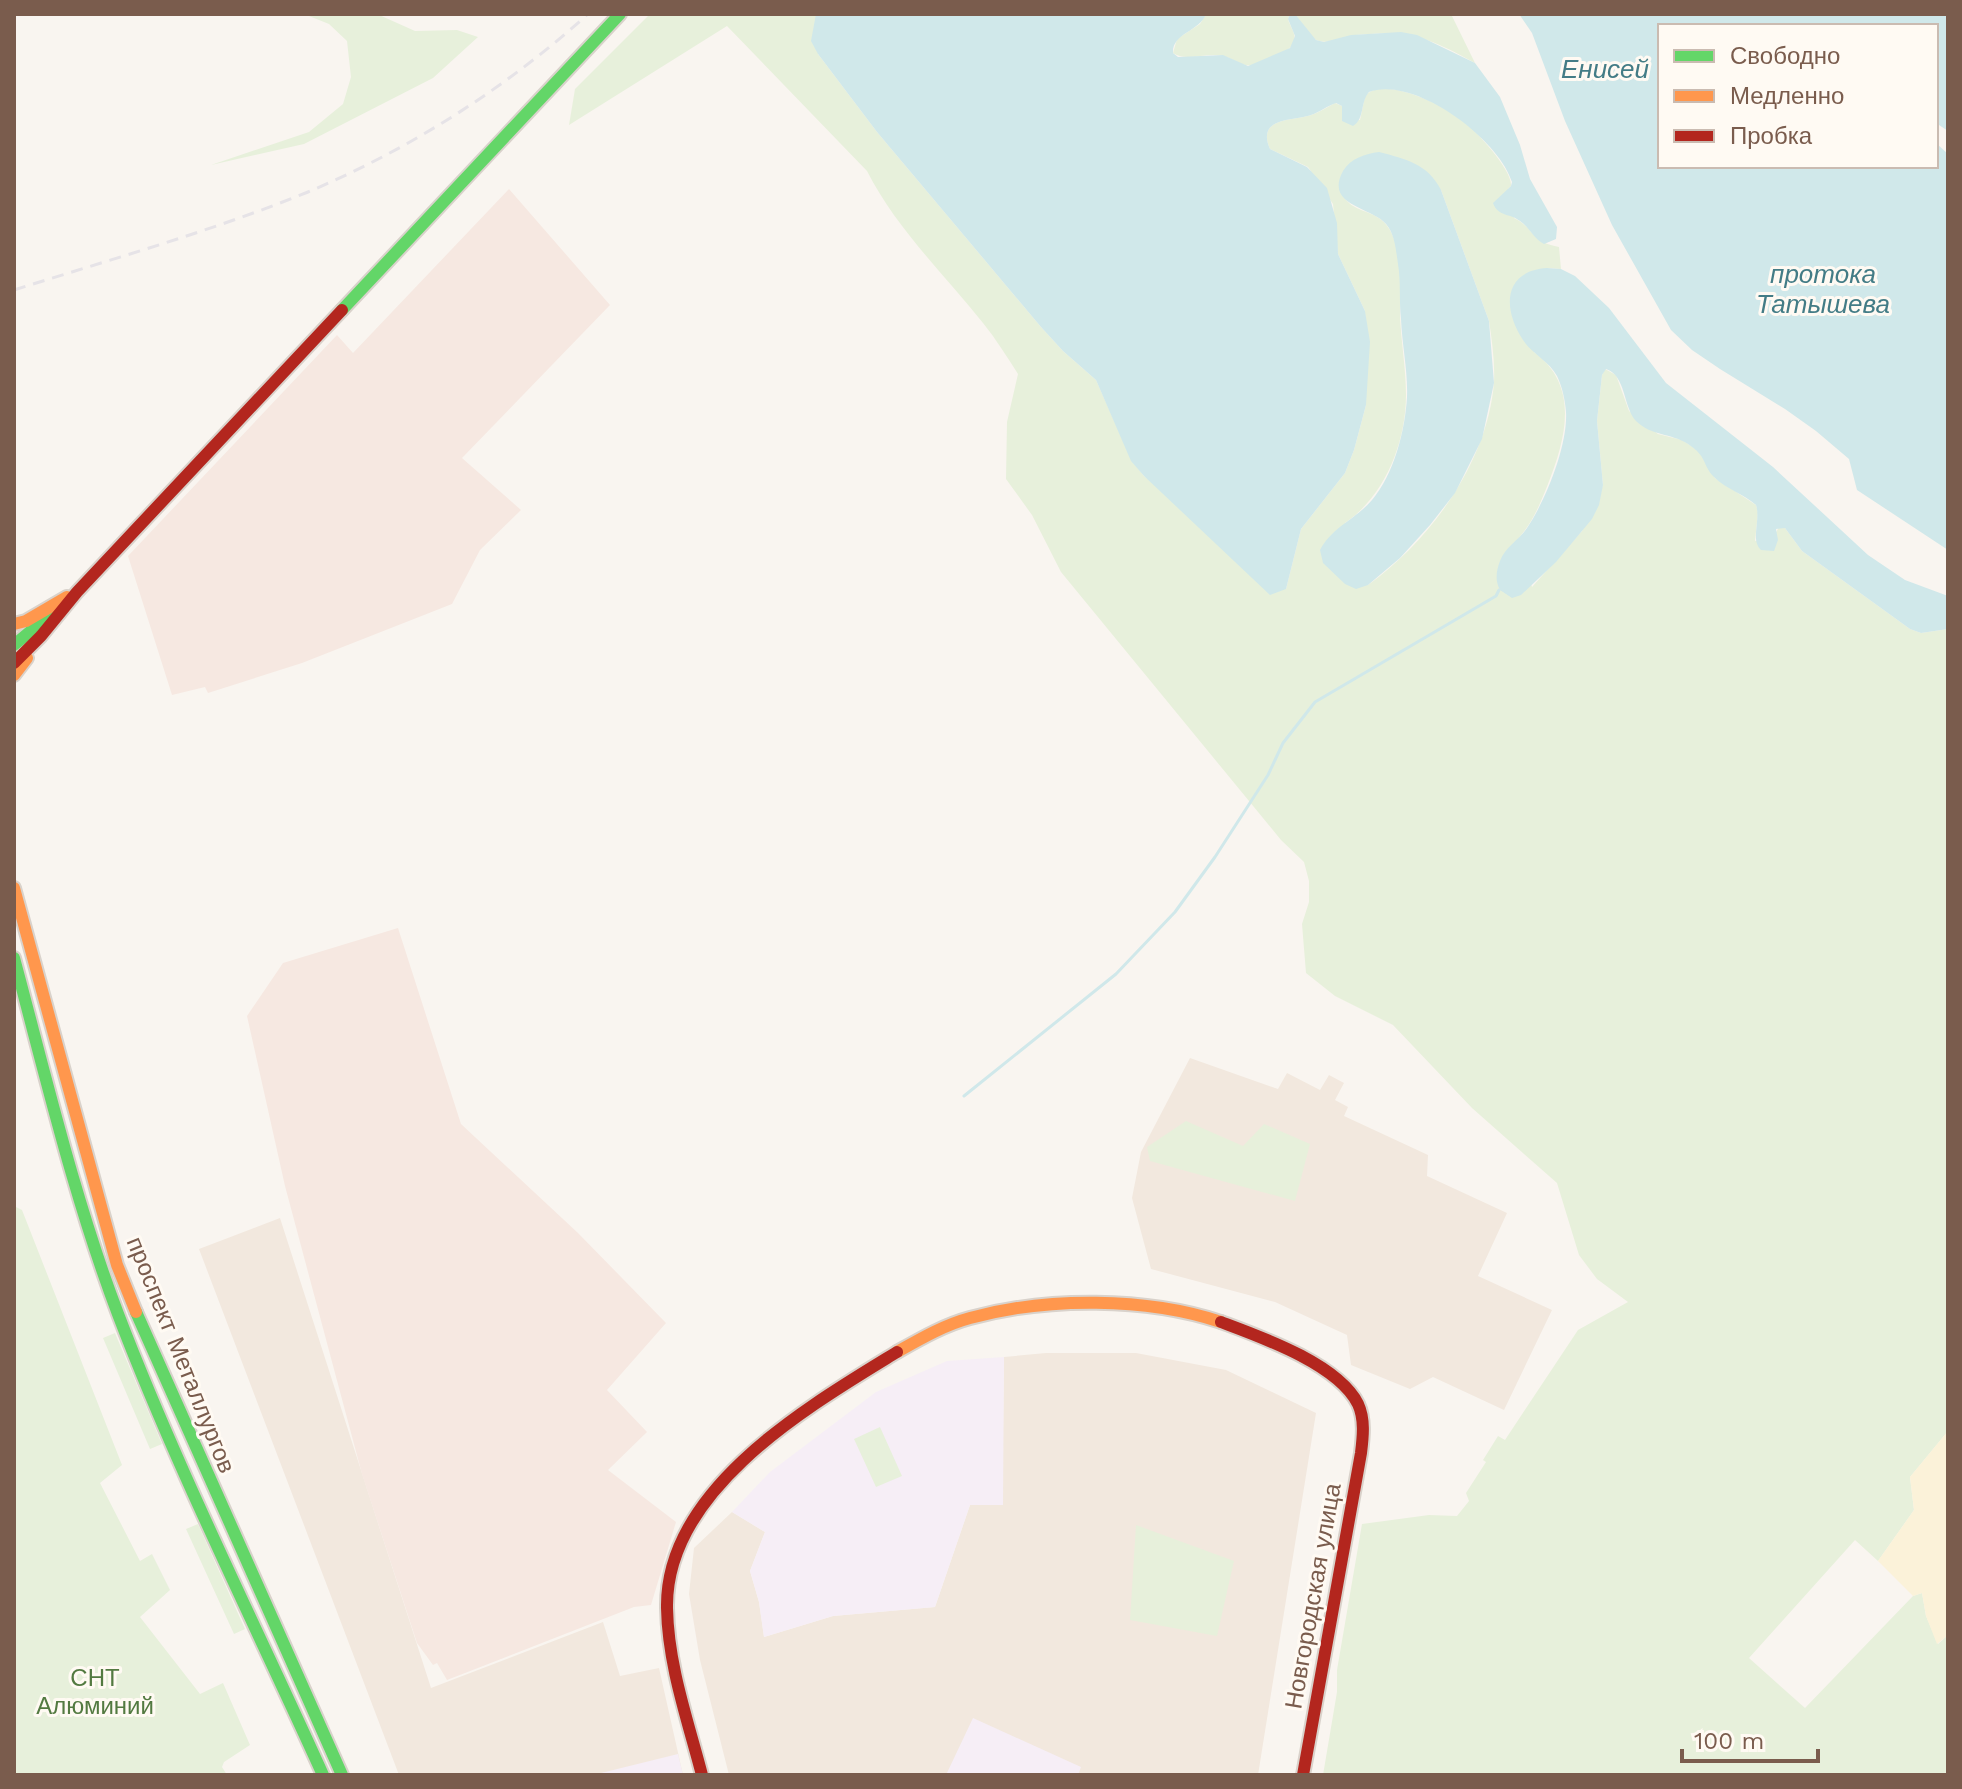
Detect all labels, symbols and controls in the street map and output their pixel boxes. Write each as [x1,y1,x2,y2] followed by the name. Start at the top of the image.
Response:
[1658,24,1938,168] legend
[1730,42,1840,70] text: Свободно
[1561,54,1649,84] water label: Енисей
[1730,82,1844,110] text: Медленно
[1730,122,1813,150] text: Пробка
[1756,259,1890,319] water label: протока Татышева
[121,1233,241,1477] street label: проспект Металлургов
[1279,1480,1347,1711] street label: Новгородская улица
[36,1664,154,1720] park label: СНТ Алюминий
[1682,1713,1818,1763] scale bar
[1694,1727,1764,1755] text: 100 m

